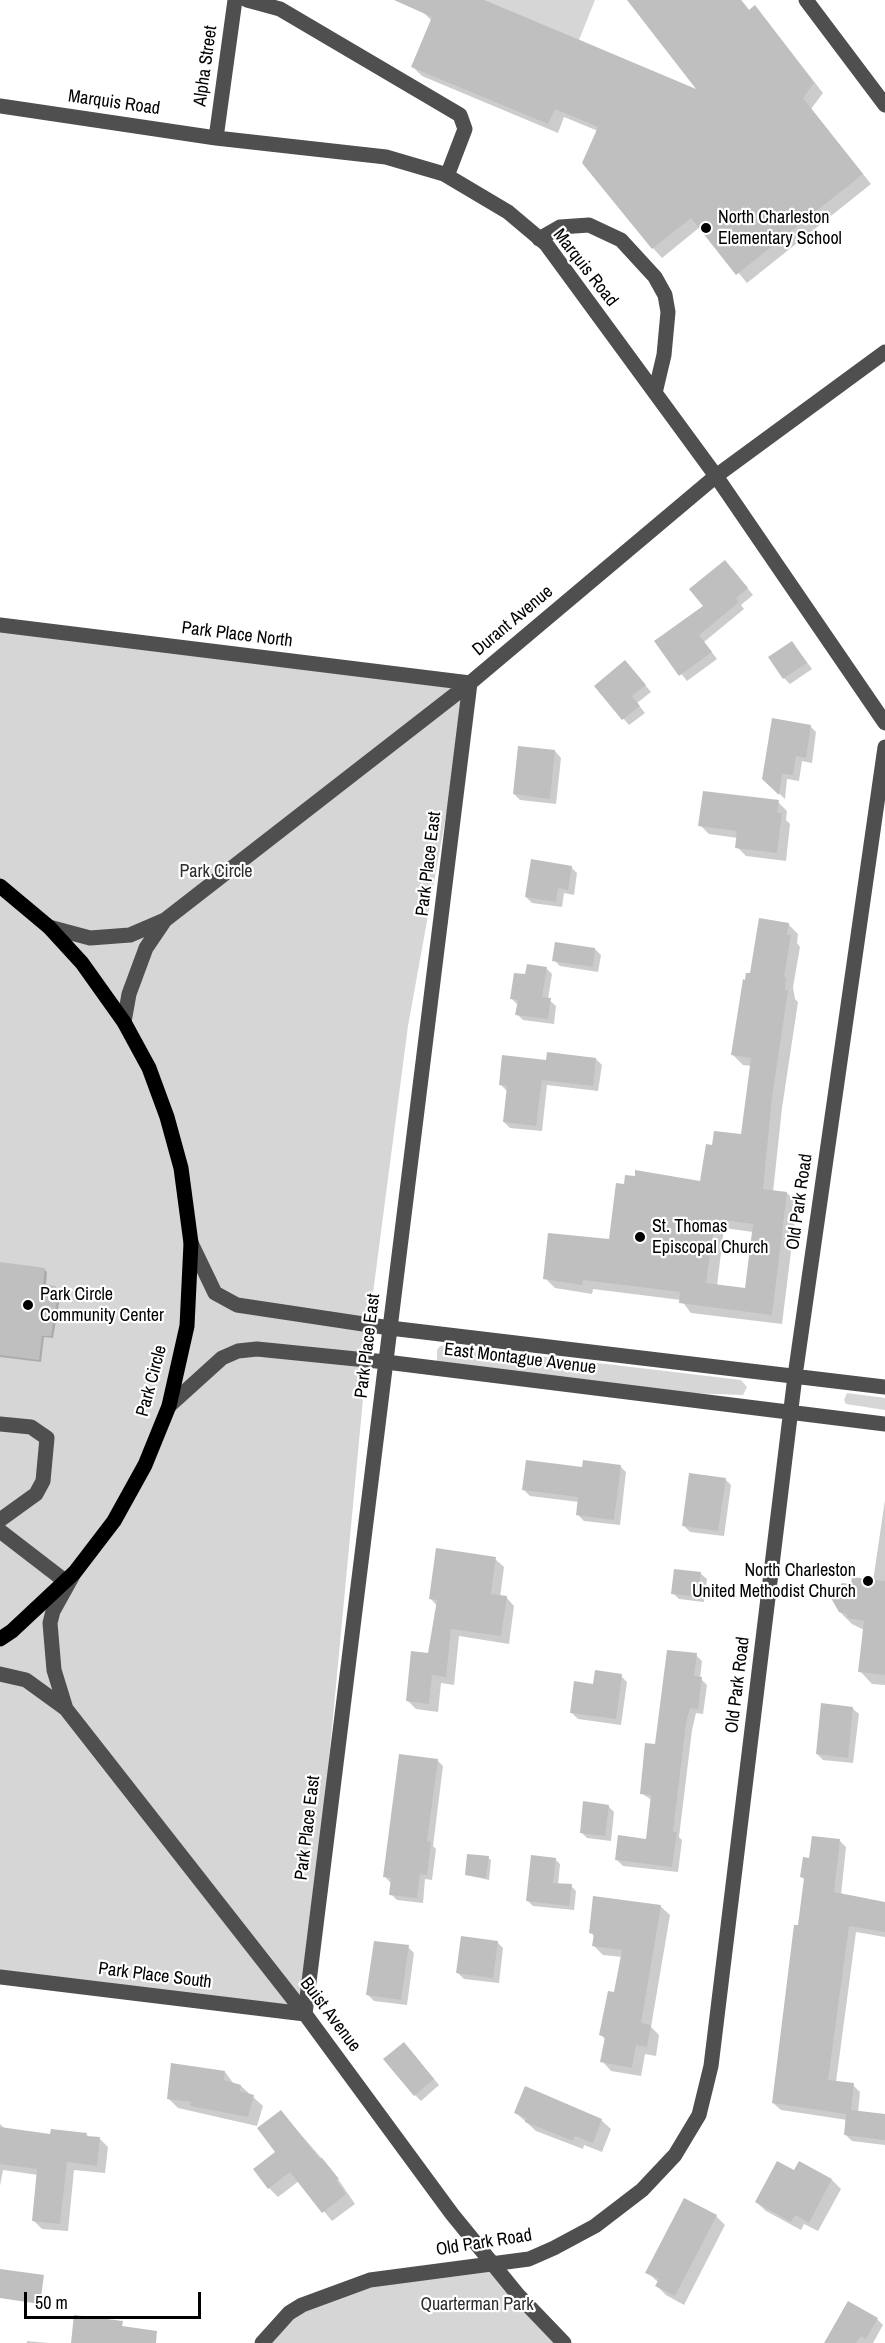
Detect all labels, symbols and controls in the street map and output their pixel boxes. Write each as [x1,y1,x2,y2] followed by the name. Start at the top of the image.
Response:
[190,24,222,108] street label: Alpha Street
[67,86,161,120] street label: Marquis Road
[718,207,842,250] place label: North Charleston Elementary School
[699,221,713,235] marker: North Charleston Elementary School
[548,225,622,311] street label: Marquis Road
[468,581,558,661] street label: Durant Avenue
[180,617,294,653] street label: Park Place North
[412,811,446,917] street label: Park Place East
[180,861,252,883] park label: Park Circle
[783,1153,817,1251] street label: Old Park Road
[652,1216,768,1258] place label: St. Thomas Episcopal Church
[633,1230,647,1244] marker: St. Thomas Episcopal Church
[40,1284,164,1326] place label: Park Circle Community Center
[351,1293,385,1399] street label: Park Place East
[21,1298,35,1312] marker: Park Circle Community Center
[443,1339,597,1379] street label: East Montague Avenue
[132,1343,172,1419] street label: Park Circle
[692,1560,856,1602] place label: North Charleston United Methodist Church
[861,1574,875,1588] marker: North Charleston United Methodist Church
[721,1636,755,1734] street label: Old Park Road
[291,1775,325,1881] street label: Park Place East
[97,1958,213,1994] street label: Park Place South
[295,1974,365,2056] street label: Buist Avenue
[435,2225,533,2261] street label: Old Park Road
[27,2280,204,2318] scale bar
[35,2290,68,2315] text: 50 m
[420,2294,534,2316] park label: Quarterman Park

